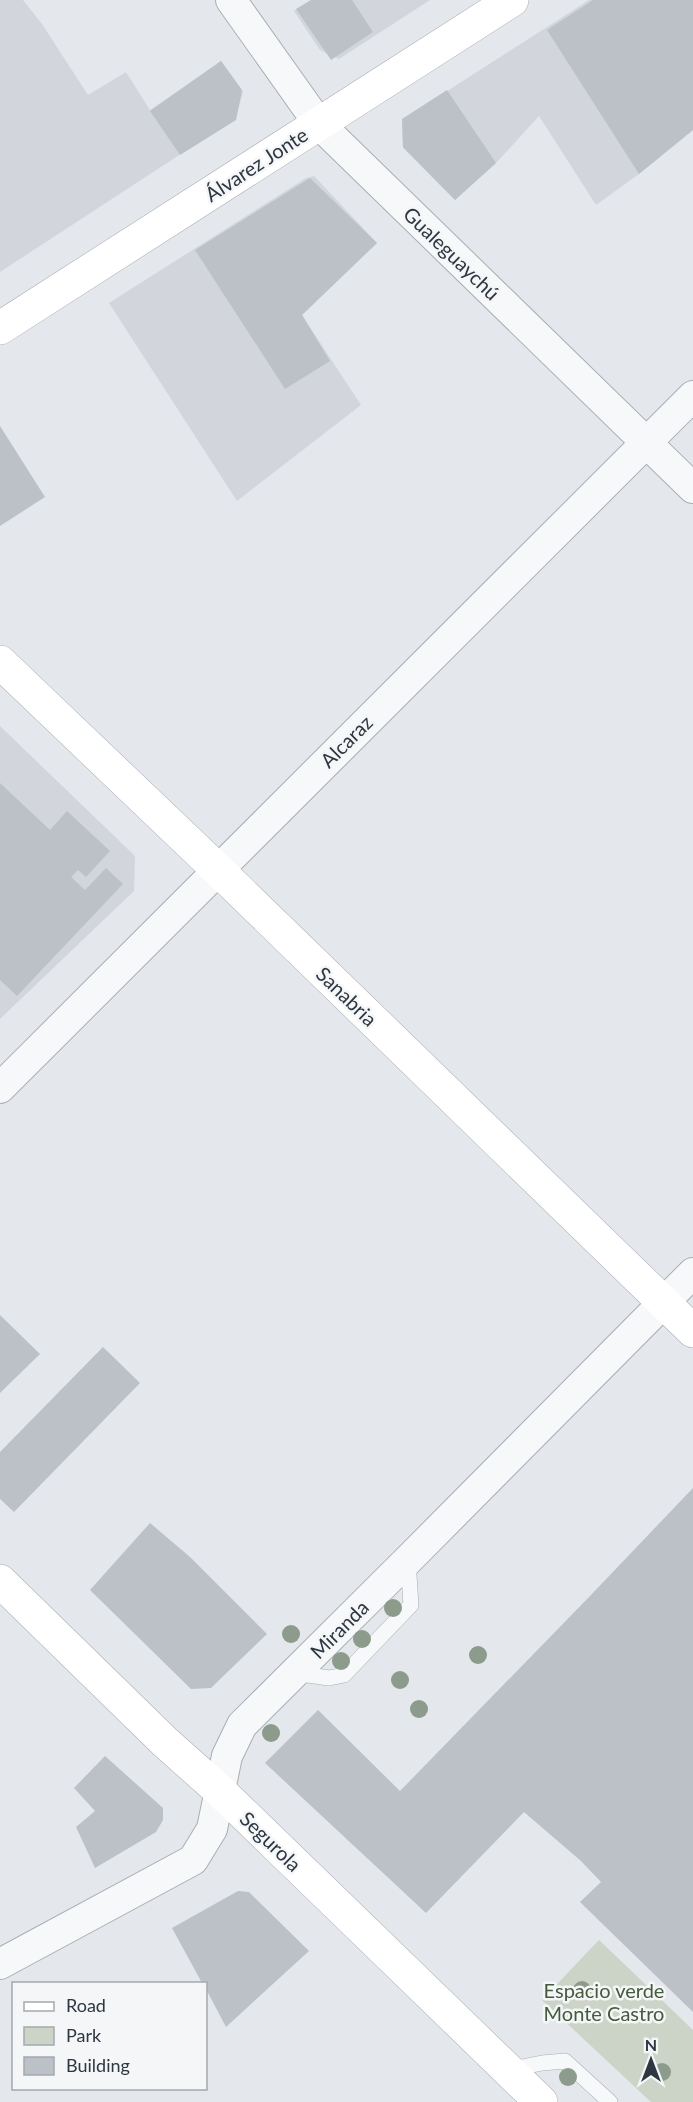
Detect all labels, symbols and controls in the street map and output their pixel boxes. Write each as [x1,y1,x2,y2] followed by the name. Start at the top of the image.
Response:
[200,122,312,206] street label: Álvarez Jonte
[399,201,505,305] street label: Gualeguaychú
[315,710,377,772] street label: Alcaraz
[312,961,382,1031] street label: Sanabria
[305,1595,373,1663] street label: Miranda
[235,1806,307,1876] street label: Segurola
[544,1978,664,2025] park label: Espacio verde Monte Castro
[12,1982,207,2090] legend
[66,1994,106,2016] text: Road
[66,2024,102,2046] text: Park
[621,2030,681,2090] north arrow
[645,2035,657,2054] text: N
[66,2054,130,2076] text: Building

